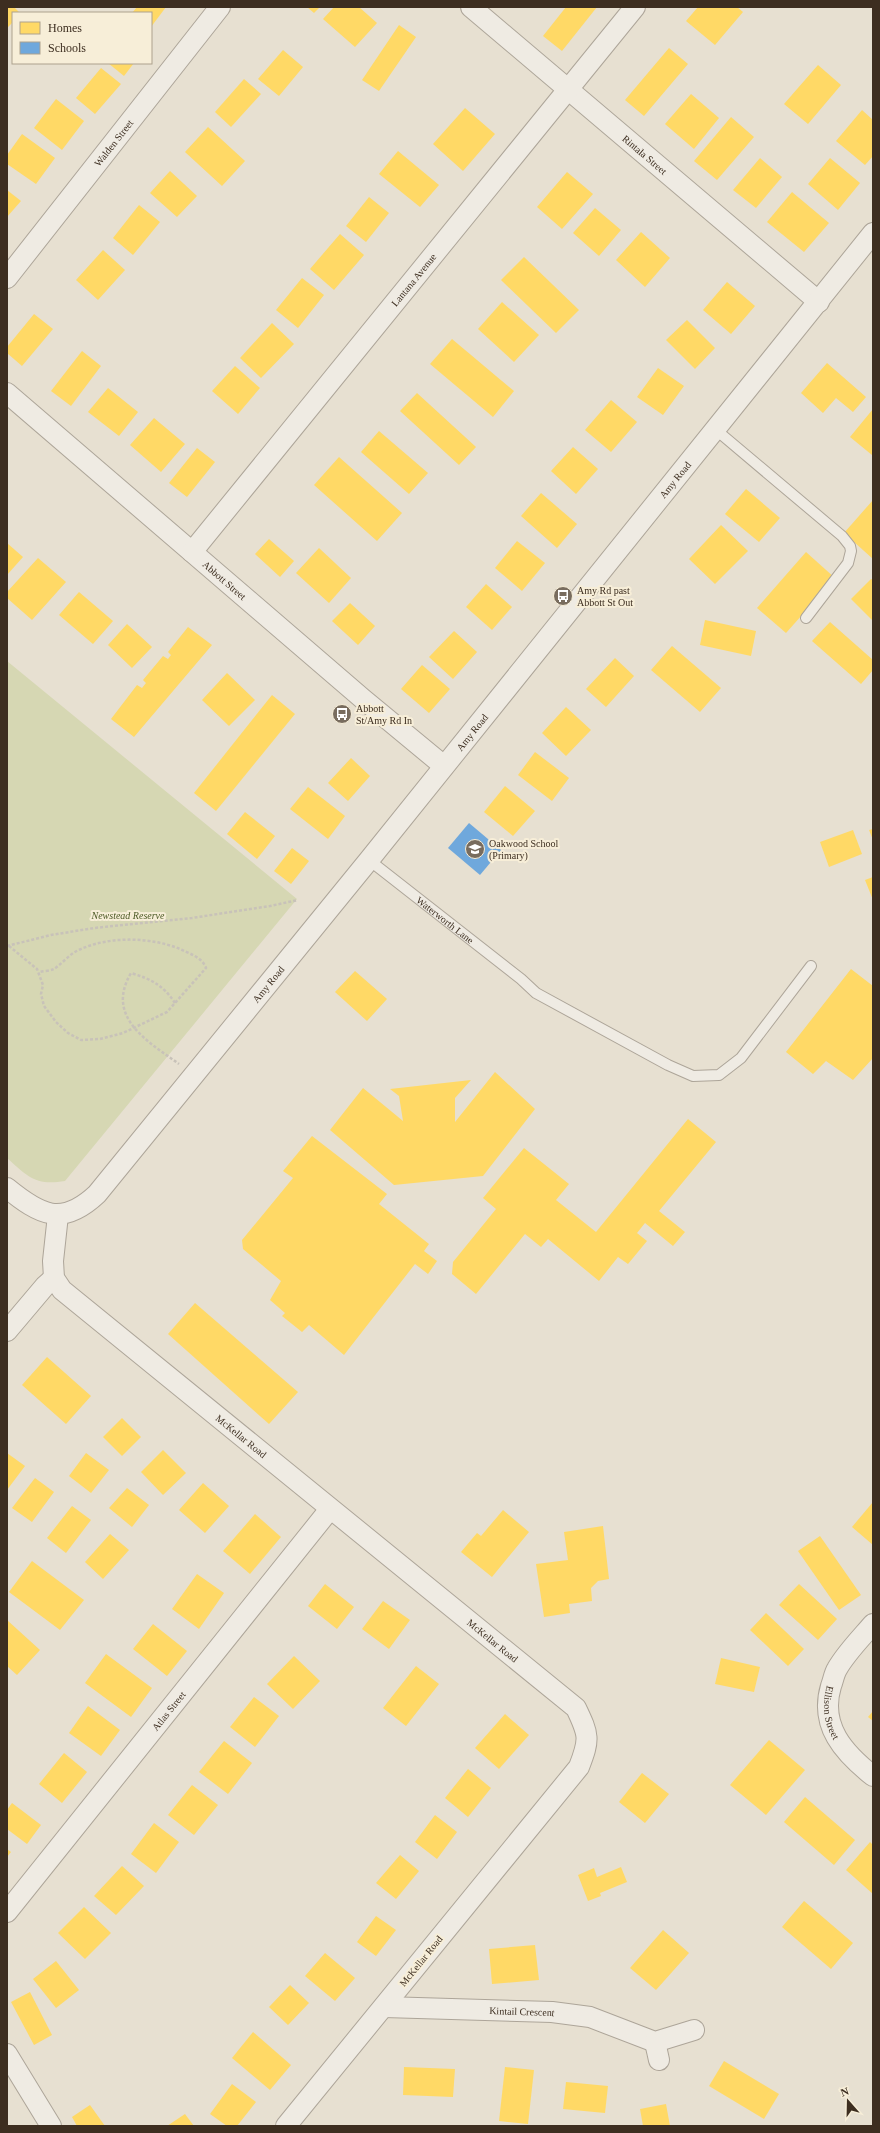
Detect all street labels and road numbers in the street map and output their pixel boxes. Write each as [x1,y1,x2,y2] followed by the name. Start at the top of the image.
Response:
[92,117,135,168] street label: Walden Street
[620,133,670,176] street label: Rintala Street
[389,251,438,308] street label: Lantana Avenue
[657,459,693,500] street label: Amy Road
[201,558,249,602] street label: Abbott Street
[454,712,490,753] street label: Amy Road
[415,894,477,946] street label: Waterworth Lane
[250,964,286,1004] street label: Amy Road
[214,1412,269,1460] street label: McKellar Road
[465,1617,520,1664] street label: McKellar Road
[822,1685,842,1741] street label: Ellison Street
[149,1689,187,1732] street label: Atlas Street
[397,1933,445,1989] street label: McKellar Road
[489,2005,556,2018] street label: Kintail Crescent

